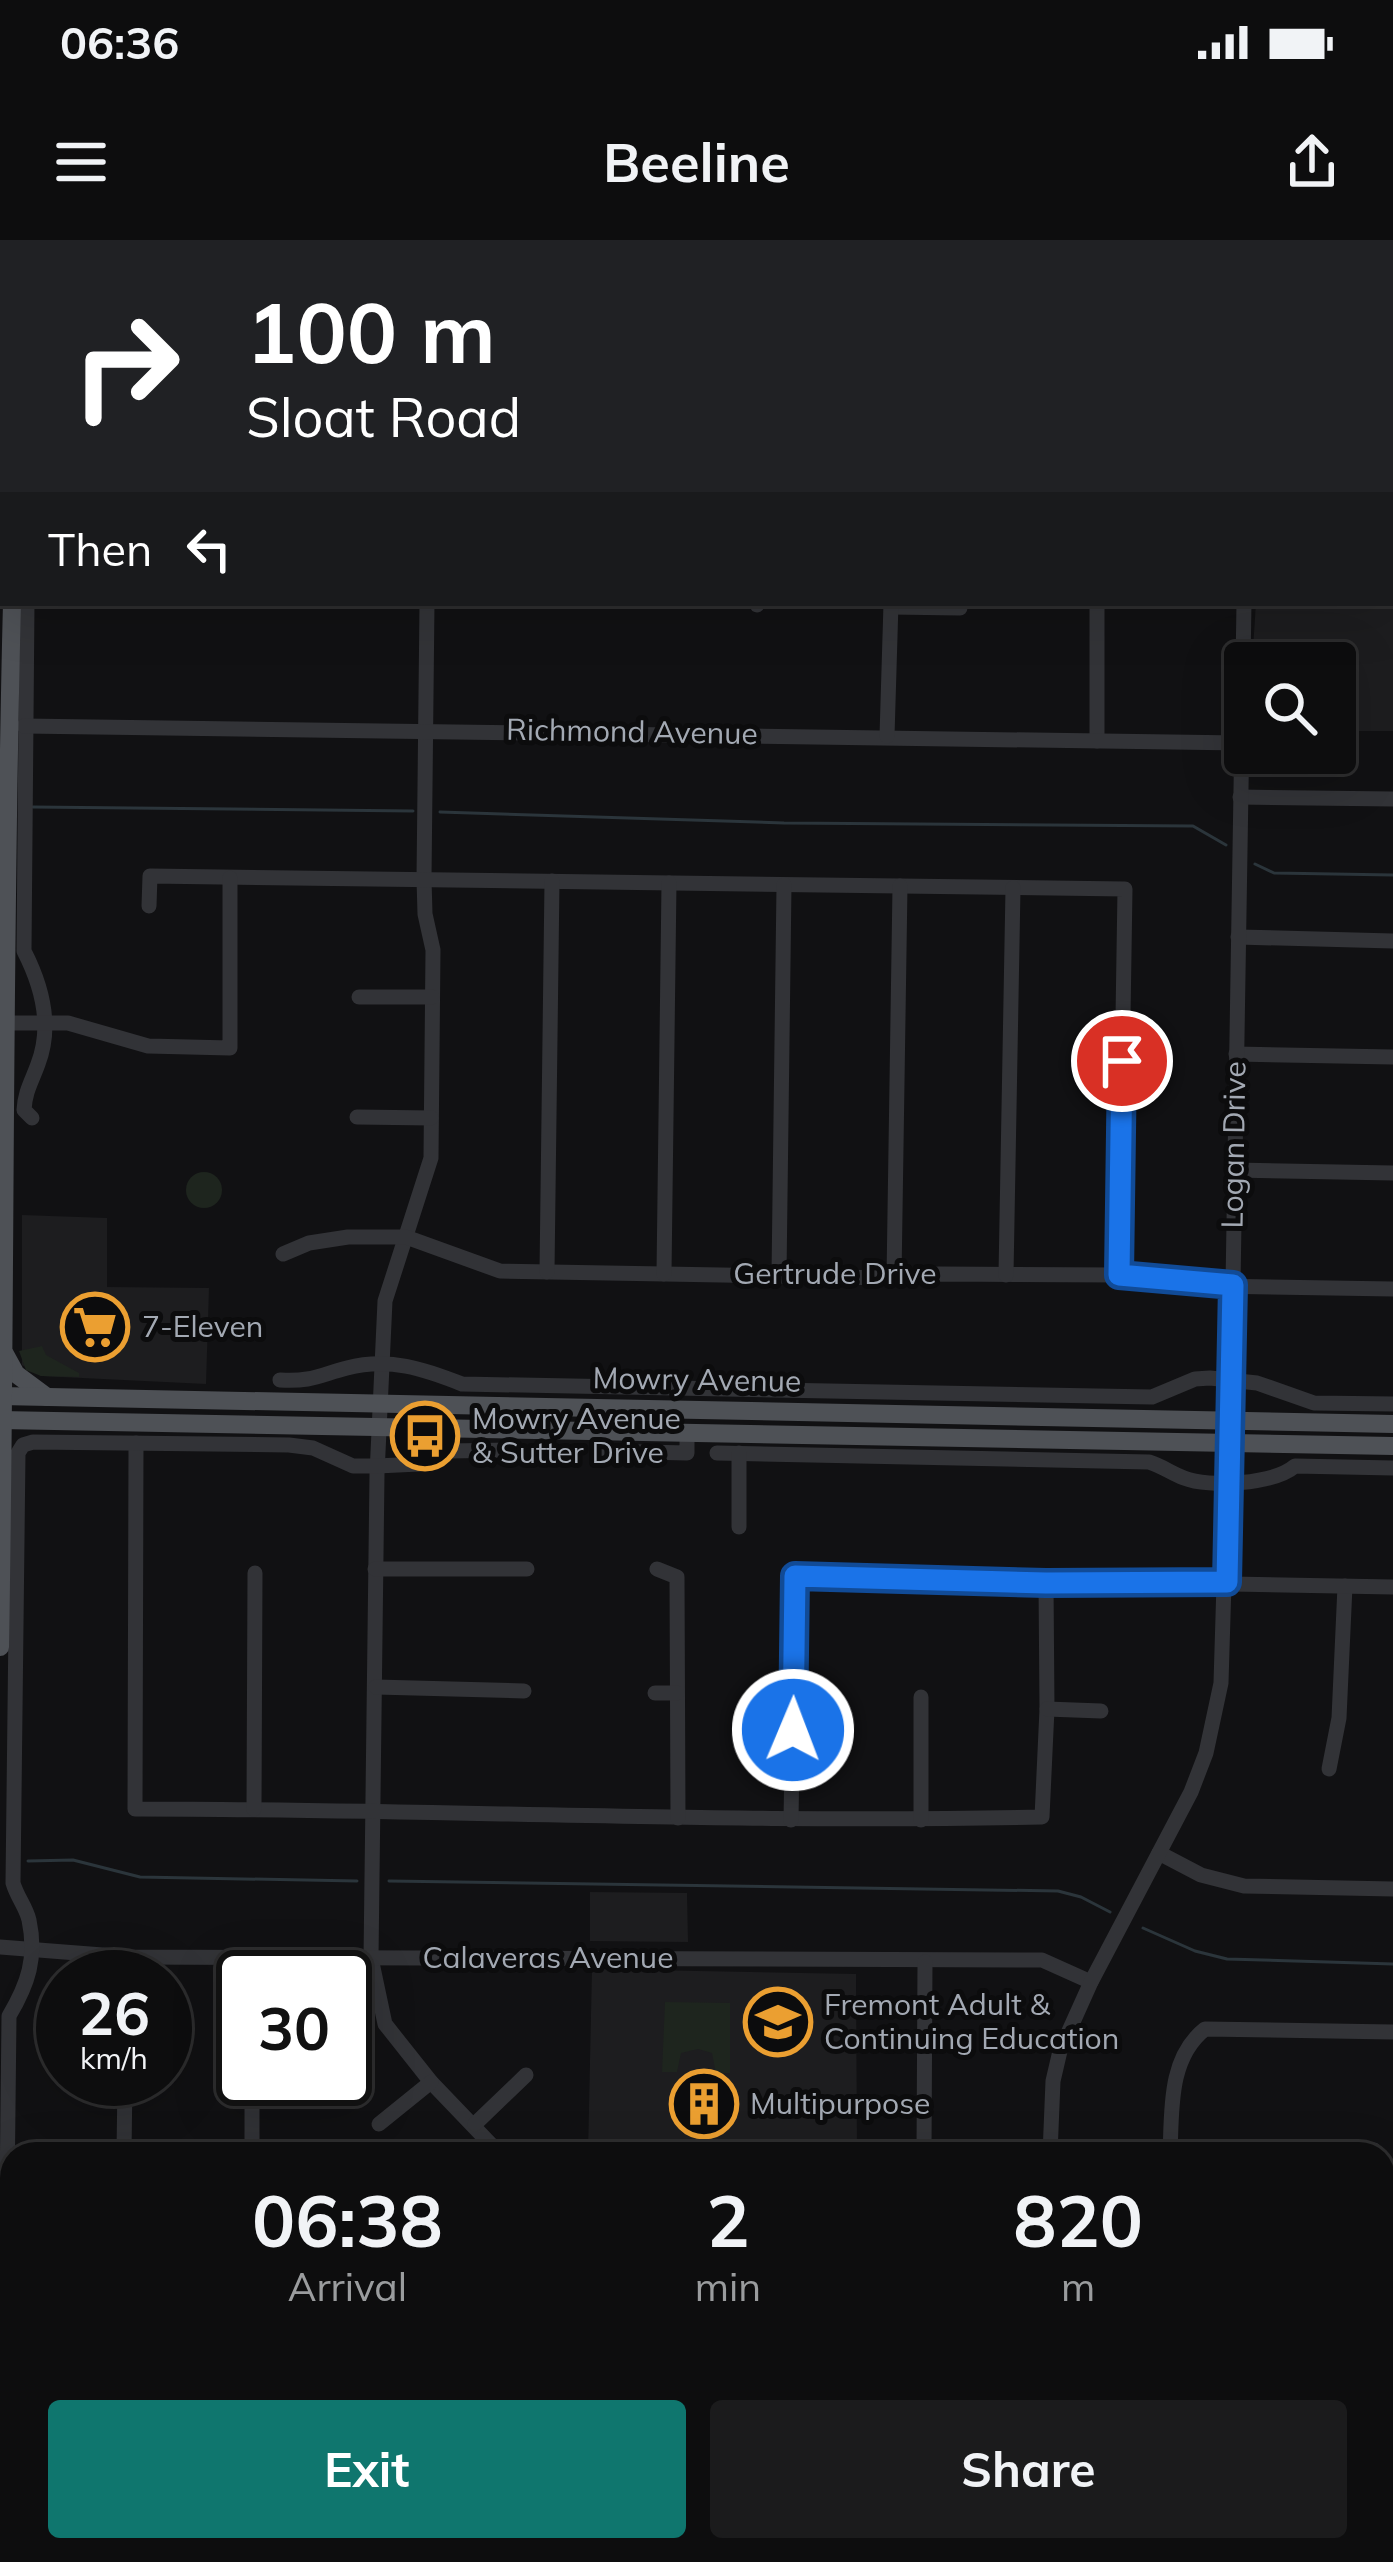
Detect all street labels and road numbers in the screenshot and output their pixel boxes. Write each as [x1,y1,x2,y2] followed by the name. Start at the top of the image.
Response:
[506,710,758,752] street label: Richmond Avenue
[1213,1061,1253,1229] street label: Logan Drive
[733,1254,937,1292] street label: Gertrude Drive
[592,1358,802,1400] street label: Mowry Avenue
[423,1938,674,1976] street label: Calaveras Avenue

